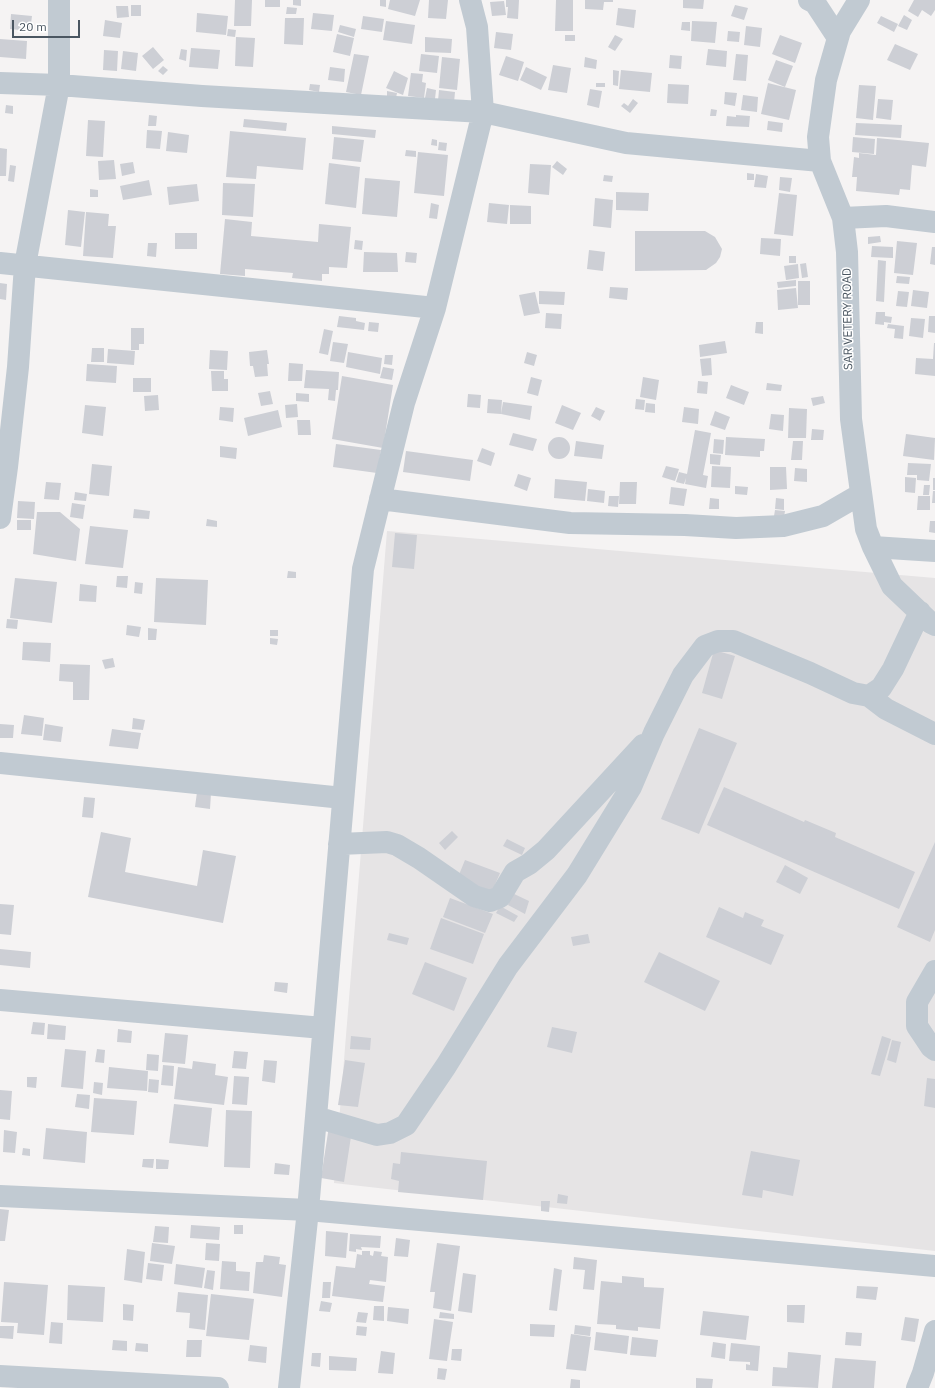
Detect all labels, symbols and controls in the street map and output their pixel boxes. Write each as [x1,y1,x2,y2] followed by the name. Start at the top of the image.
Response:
[14,12,82,38] scale bar
[19,19,47,34] text: 20 m
[840,268,856,370] street label: SAR VETERY ROAD

